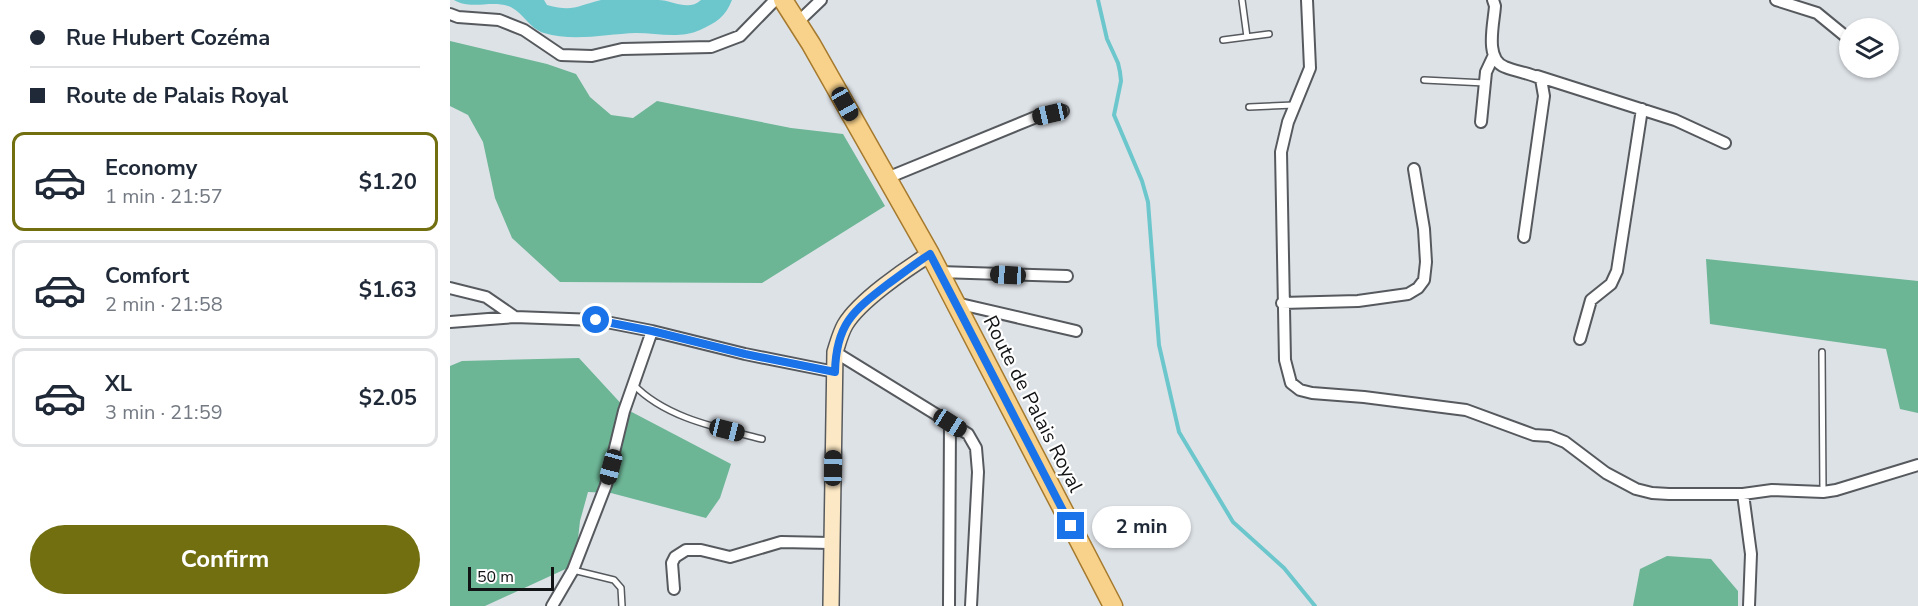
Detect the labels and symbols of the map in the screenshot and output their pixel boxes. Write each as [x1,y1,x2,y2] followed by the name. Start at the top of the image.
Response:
[828,84,862,124] car
[1030,101,1070,127] car
[990,265,1026,285] car
[582,306,609,333] route start
[977,311,1089,497] street label: Route de Palais Royal
[930,406,970,440] car
[707,417,747,443] car
[598,447,624,487] car
[824,450,842,486] car
[1092,505,1191,547] callout: 2 min
[1057,512,1084,539] route end
[468,564,554,592] scale bar

